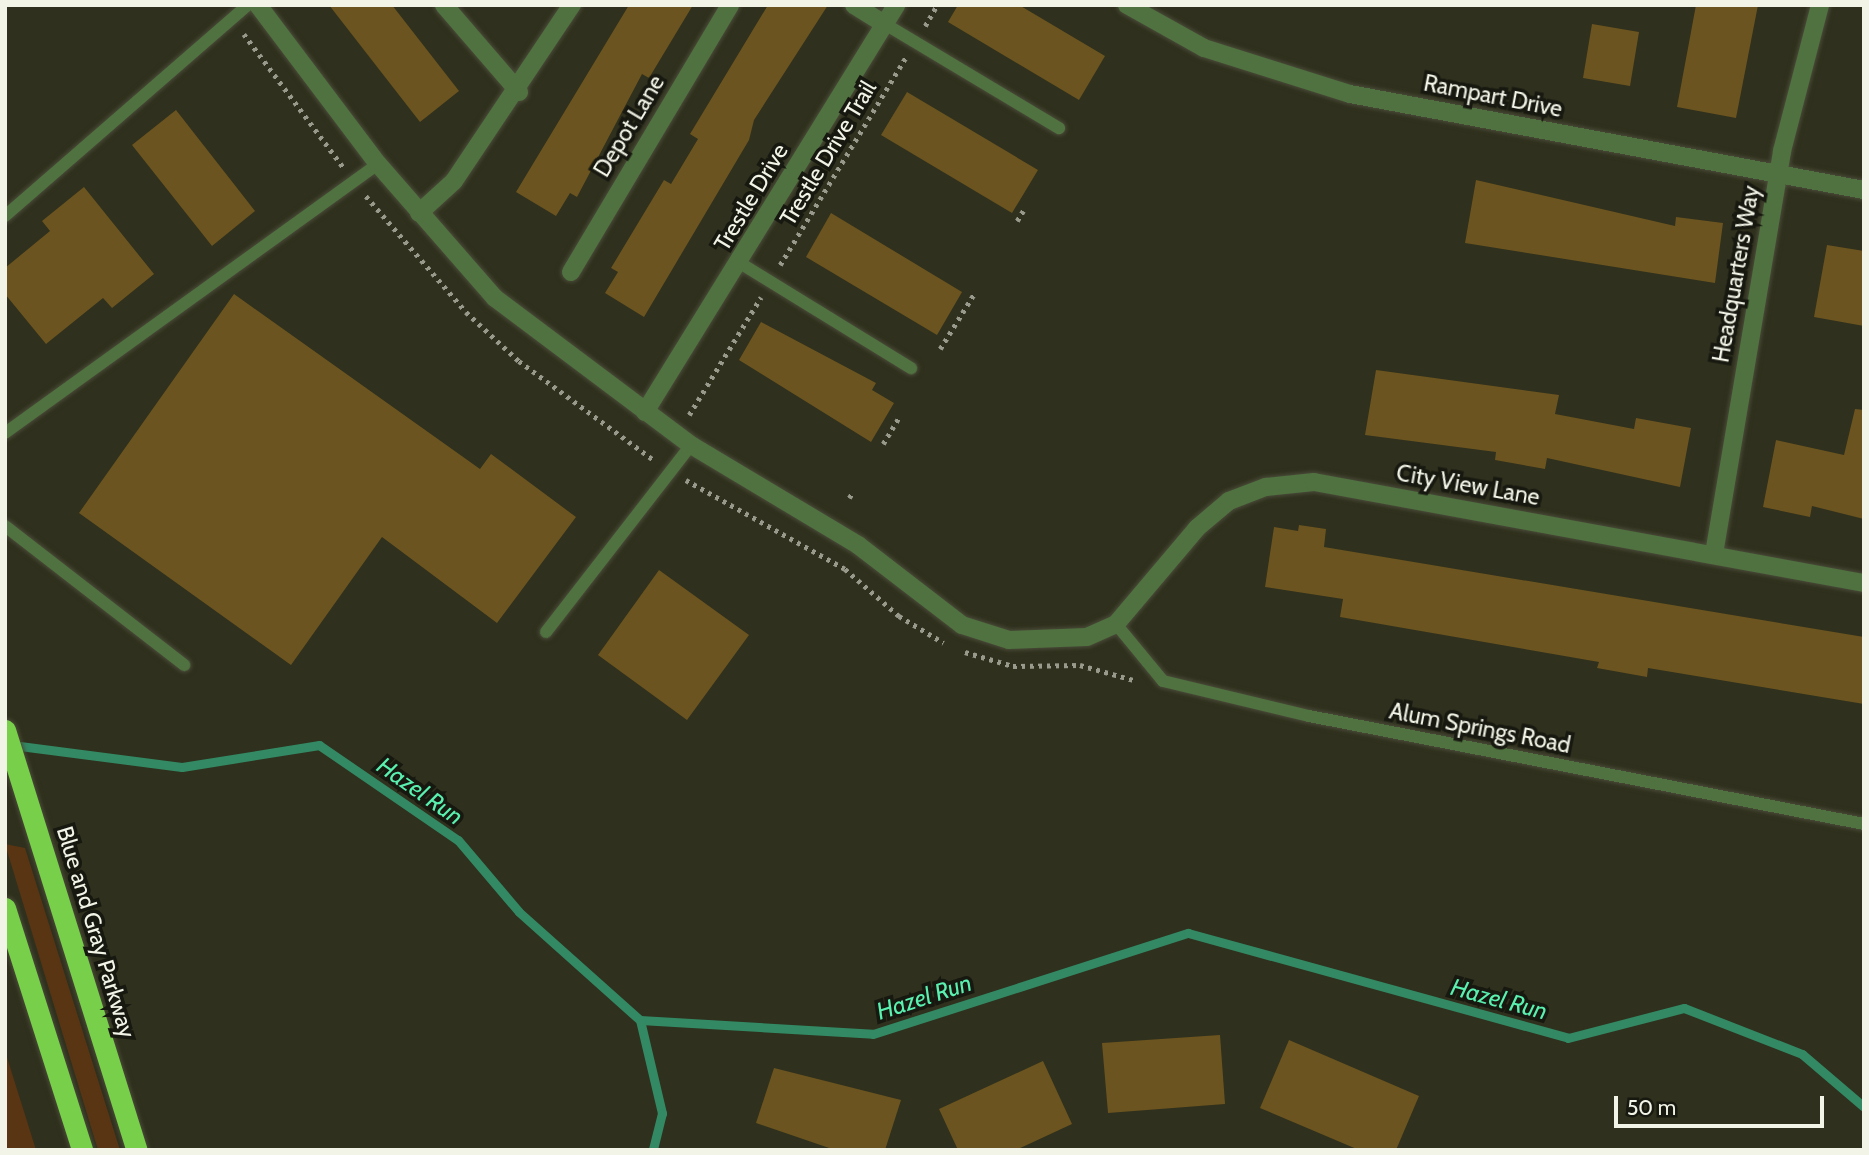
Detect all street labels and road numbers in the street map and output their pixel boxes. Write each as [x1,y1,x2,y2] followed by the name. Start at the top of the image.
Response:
[1421,69,1565,123] street label: Rampart Drive
[588,70,670,182] street label: Depot Lane
[774,76,882,230] street label: Trestle Drive Trail
[708,138,794,256] street label: Trestle Drive
[1707,183,1765,365] street label: Headquarters Way
[1394,459,1542,511] street label: City View Lane
[1387,697,1573,759] street label: Alum Springs Road
[51,823,141,1041] street label: Blue and Gray Parkway

